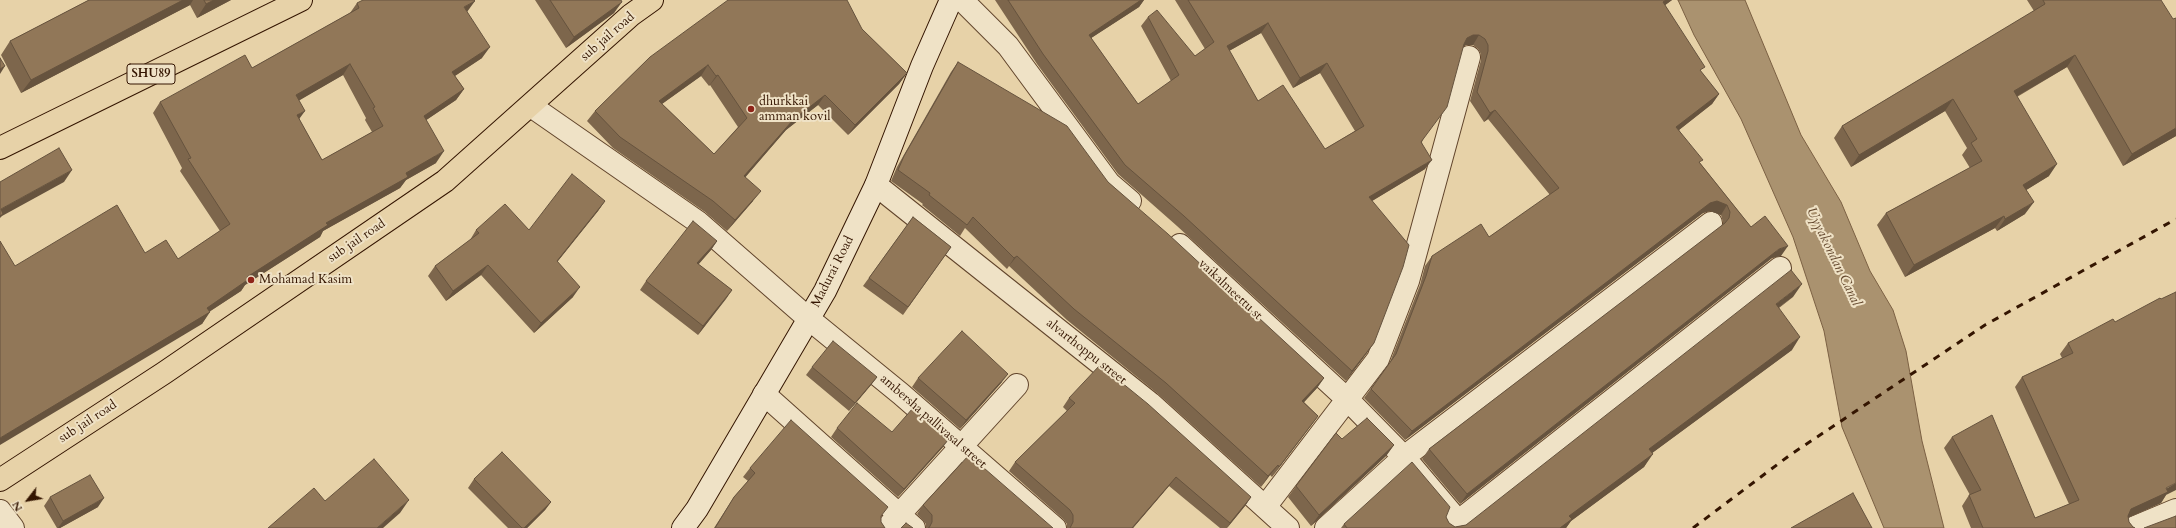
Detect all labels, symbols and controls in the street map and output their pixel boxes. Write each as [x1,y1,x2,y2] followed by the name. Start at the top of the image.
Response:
[578,9,638,65] street label: sub jail road
[127,64,175,84] road number: SHU89
[759,94,831,125] place label: dhurkkai amman kovil
[746,104,756,114] marker: dhurkkai amman kovil
[1802,205,1864,309] water label: Uyyakondan Canal
[325,216,389,266] street label: sub jail road
[808,234,858,310] street label: Madurai Road
[1195,256,1265,324] street label: vaikalmeettu st
[259,272,352,288] place label: Mohamad Kasim
[246,275,256,285] marker: Mohamad Kasim
[1043,316,1129,388] street label: alvarthoppu street
[877,372,989,472] street label: ambersha pallivasal street
[56,397,120,447] street label: sub jail road
[8,480,48,520] north arrow
[8,498,26,514] text: N

